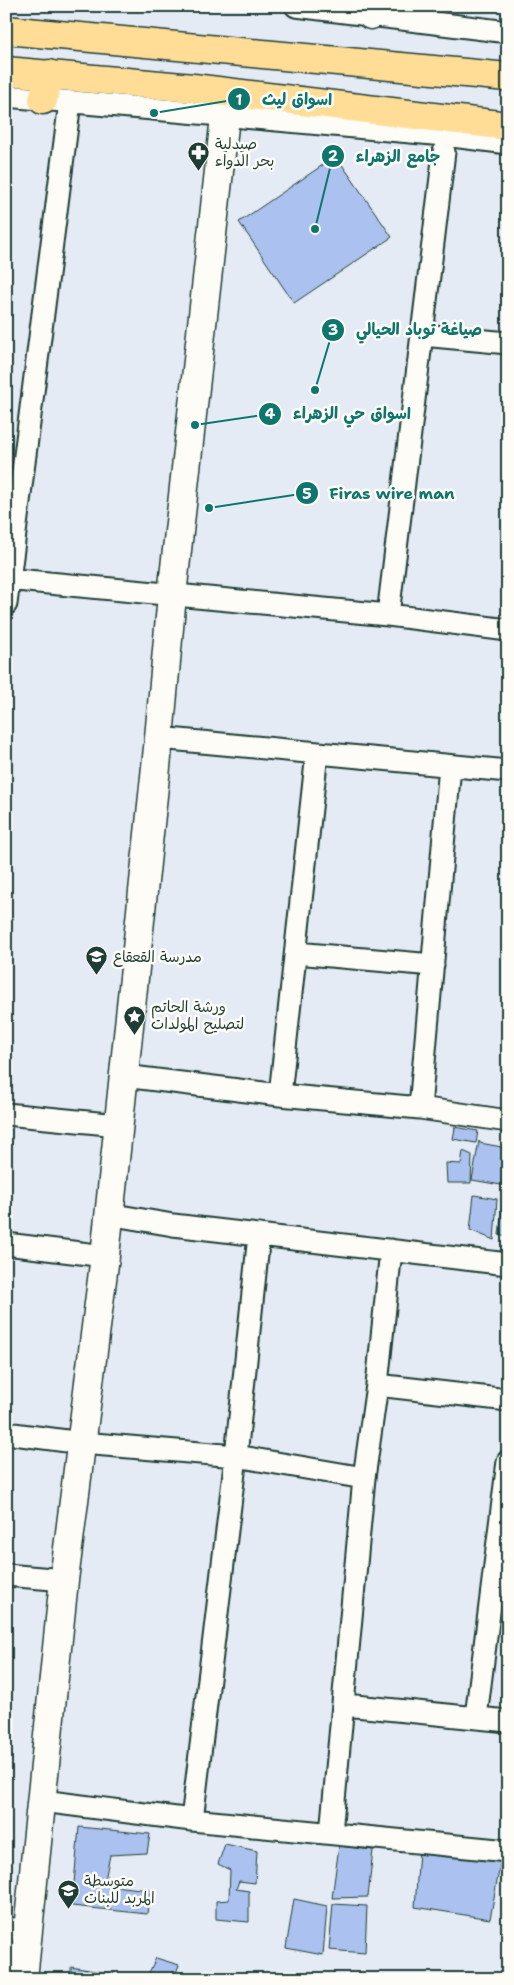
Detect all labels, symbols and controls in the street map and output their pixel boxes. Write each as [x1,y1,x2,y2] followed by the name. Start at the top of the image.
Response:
[226,84,342,115] callout: اسواق ليث
[262,89,332,110] text: اسواق ليث
[236,90,243,110] text: 1
[215,134,274,171] place label: صيدلية بحر الدواء
[321,140,450,171] callout: جامع الزهراء
[187,141,211,172] pharmacy icon: صيدلية بحر الدواء
[328,146,339,166] text: 2
[356,146,440,168] text: جامع الزهراء
[321,314,492,345] callout: صياغة توباد الحيالي
[356,319,482,344] text: صياغة توباد الحيالي
[328,320,338,340] text: 3
[258,398,421,429] callout: اسواق حي الزهراء
[293,403,411,428] text: اسواق حي الزهراء
[265,404,276,424] text: 4
[294,478,465,509] callout: Firas wire man
[329,483,455,504] text: Firas wire man
[302,484,312,504] text: 5
[85,945,109,976] school or university icon: مدرسة القعقاع
[113,947,202,967] place label: مدرسة القعقاع
[151,997,244,1034] place label: ورشة الحاتم لتصليح المولدات
[123,1004,147,1035] place icon: ورشة الحاتم لتصليح المولدات
[84,1871,155,1908] place label: متوسطة المربد للبنات
[56,1878,80,1909] school or university icon: متوسطة المربد للبنات

